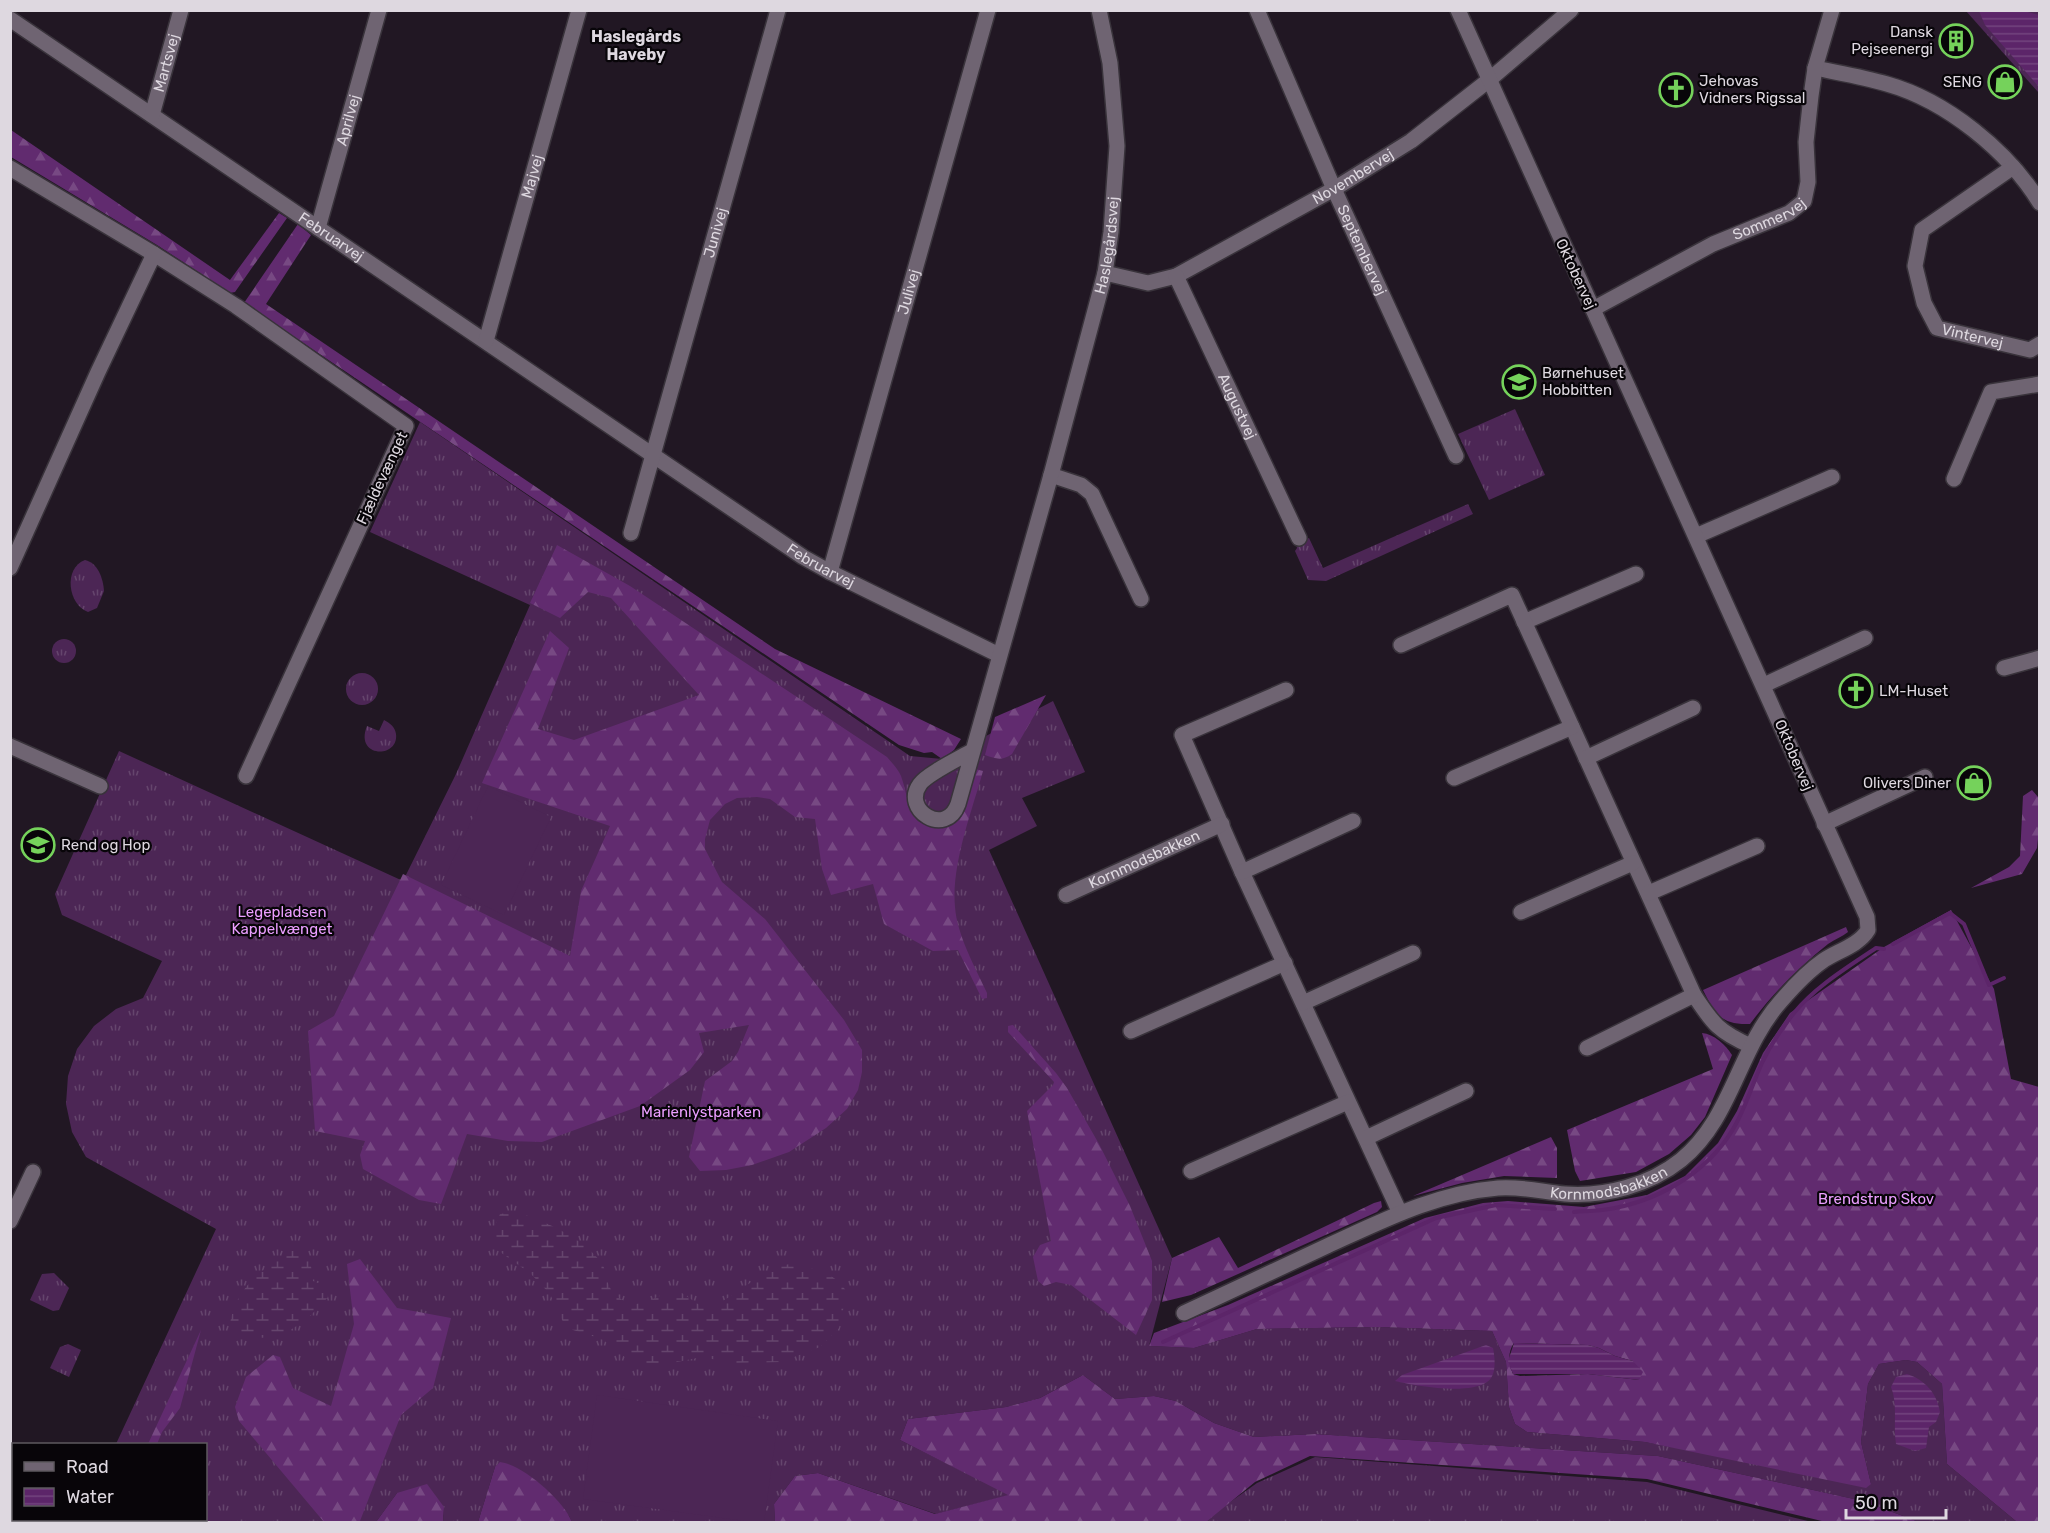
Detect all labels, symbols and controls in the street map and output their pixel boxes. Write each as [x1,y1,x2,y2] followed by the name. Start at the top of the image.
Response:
[1851,23,1933,58] place label: Dansk Pejseenergi
[1938,23,1974,59] building icon: Dansk Pejseenergi
[591,27,681,64] district label: Haslegårds Haveby
[150,32,183,94] street label: Martsvej
[1987,64,2023,100] shop icon: SENG
[1658,72,1694,108] church icon: Jehovas Vidners Rigssal
[1699,72,1805,107] place label: Jehovas Vidners Rigssal
[1943,73,1982,91] place label: SENG
[332,93,364,148] street label: Aprilvej
[1309,145,1397,208] street label: Novembervej
[518,153,547,200] street label: Majvej
[1730,194,1809,244] street label: Sommervej
[1091,196,1122,296] street label: Haslegårdsvej
[1333,202,1390,298] street label: Septembervej
[700,205,731,260] street label: Junivej
[295,208,367,265] street label: Februarvej
[1552,236,1600,312] street label: Oktobervej
[894,267,924,316] street label: Julivej
[1940,320,2005,352] street label: Vintervej
[1501,364,1537,400] school or university icon: Børnehuset Hobbitten
[1542,364,1624,399] place label: Børnehuset Hobbitten
[1214,370,1260,442] street label: Augustvej
[353,429,411,527] street label: Fjældevænget
[783,540,858,592] street label: Februarvej
[1838,673,1874,709] church icon: LM-Huset
[1879,682,1948,700] place label: LM-Huset
[1771,717,1817,793] street label: Oktobervej
[1956,765,1992,801] shop icon: Olivers Diner
[1863,774,1951,792] place label: Olivers Diner
[1086,826,1203,893] street label: Kornmodsbakken
[20,827,56,863] school or university icon: Rend og Hop
[61,836,150,854] place label: Rend og Hop
[232,903,333,938] park label: Legepladsen Kappelvænget
[641,1103,761,1121] park label: Marienlystparken
[1549,1163,1671,1203] street label: Kornmodsbakken
[1818,1190,1934,1208] park label: Brendstrup Skov
[12,1443,207,1521] legend
[66,1456,109,1478] text: Road
[1846,1482,1946,1520] scale bar
[66,1486,114,1508] text: Water
[1855,1492,1898,1514] text: 50 m

